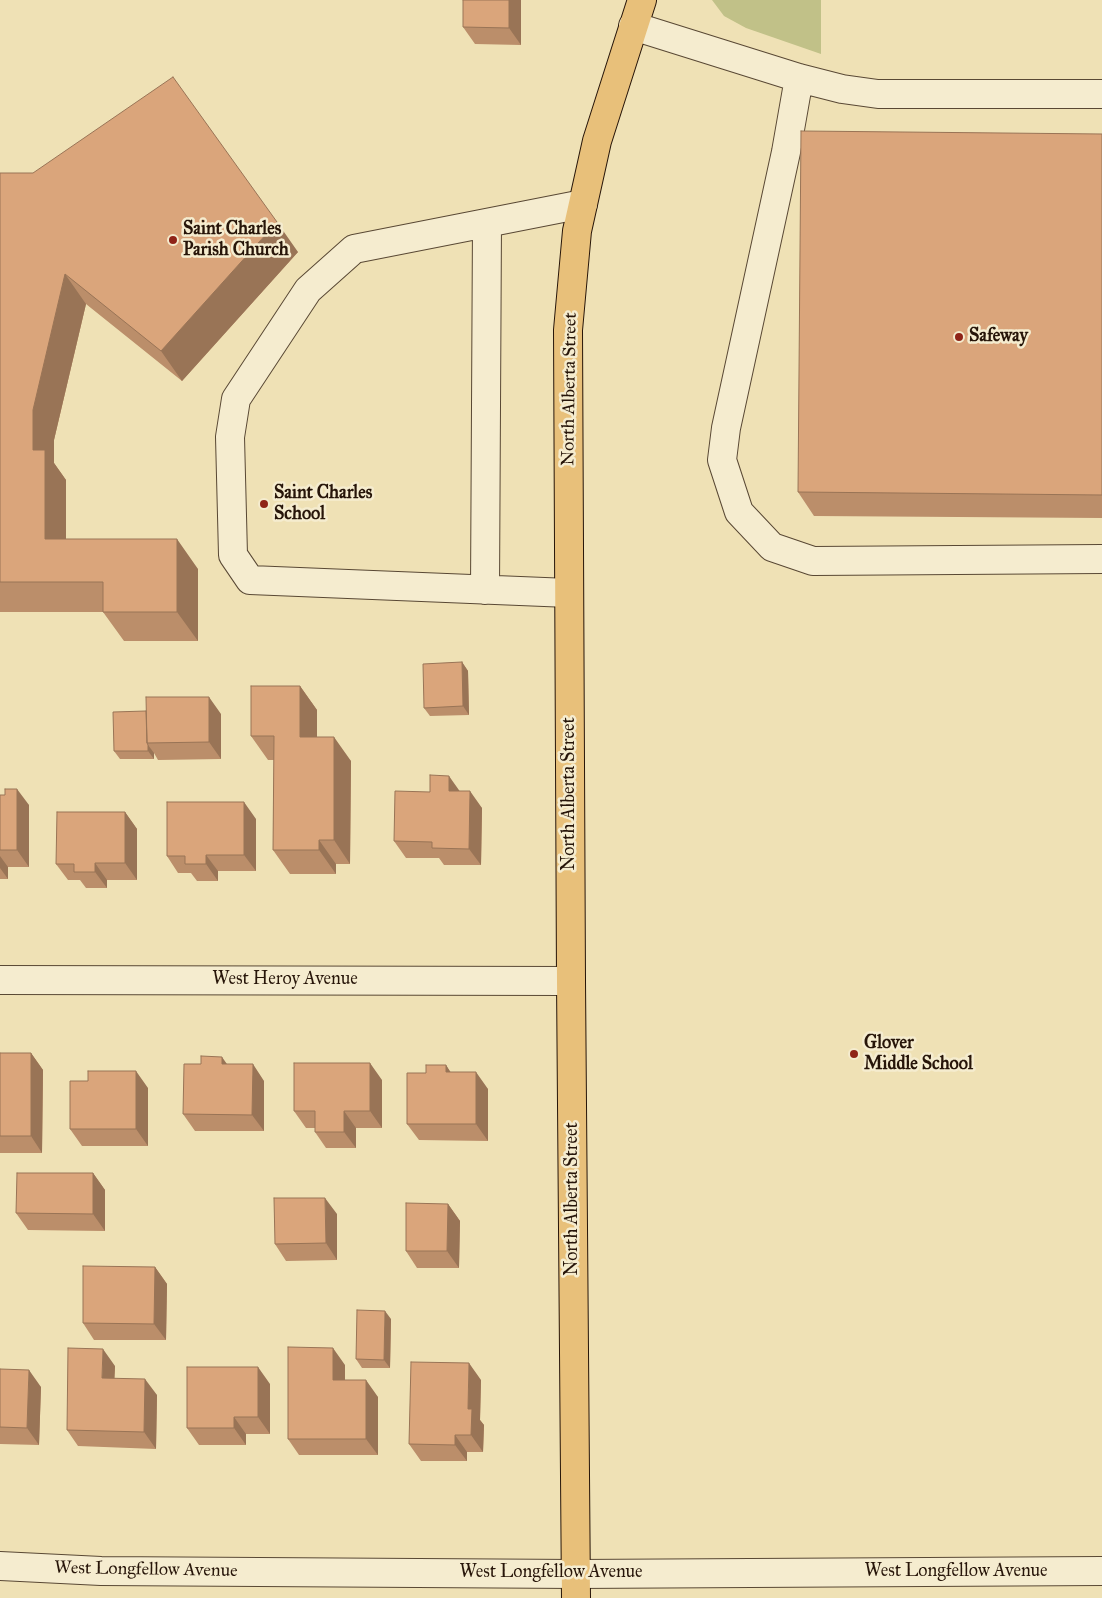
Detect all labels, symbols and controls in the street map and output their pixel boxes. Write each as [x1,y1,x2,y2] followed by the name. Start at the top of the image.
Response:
[183,219,289,262] place label: Saint Charles Parish Church
[167,234,179,246] marker: Saint Charles Parish Church
[558,312,582,466] street label: North Alberta Street
[969,326,1028,348] place label: Safeway
[953,331,965,343] marker: Safeway
[274,483,372,526] place label: Saint Charles School
[258,498,270,510] marker: Saint Charles School
[559,717,581,871] street label: North Alberta Street
[212,969,358,991] street label: West Heroy Avenue
[864,1033,973,1076] place label: Glover Middle School
[848,1048,860,1060] marker: Glover Middle School
[562,1122,584,1276] street label: North Alberta Street
[54,1558,238,1582] street label: West Longfellow Avenue
[864,1561,1048,1583] street label: West Longfellow Avenue
[459,1562,643,1584] street label: West Longfellow Avenue

